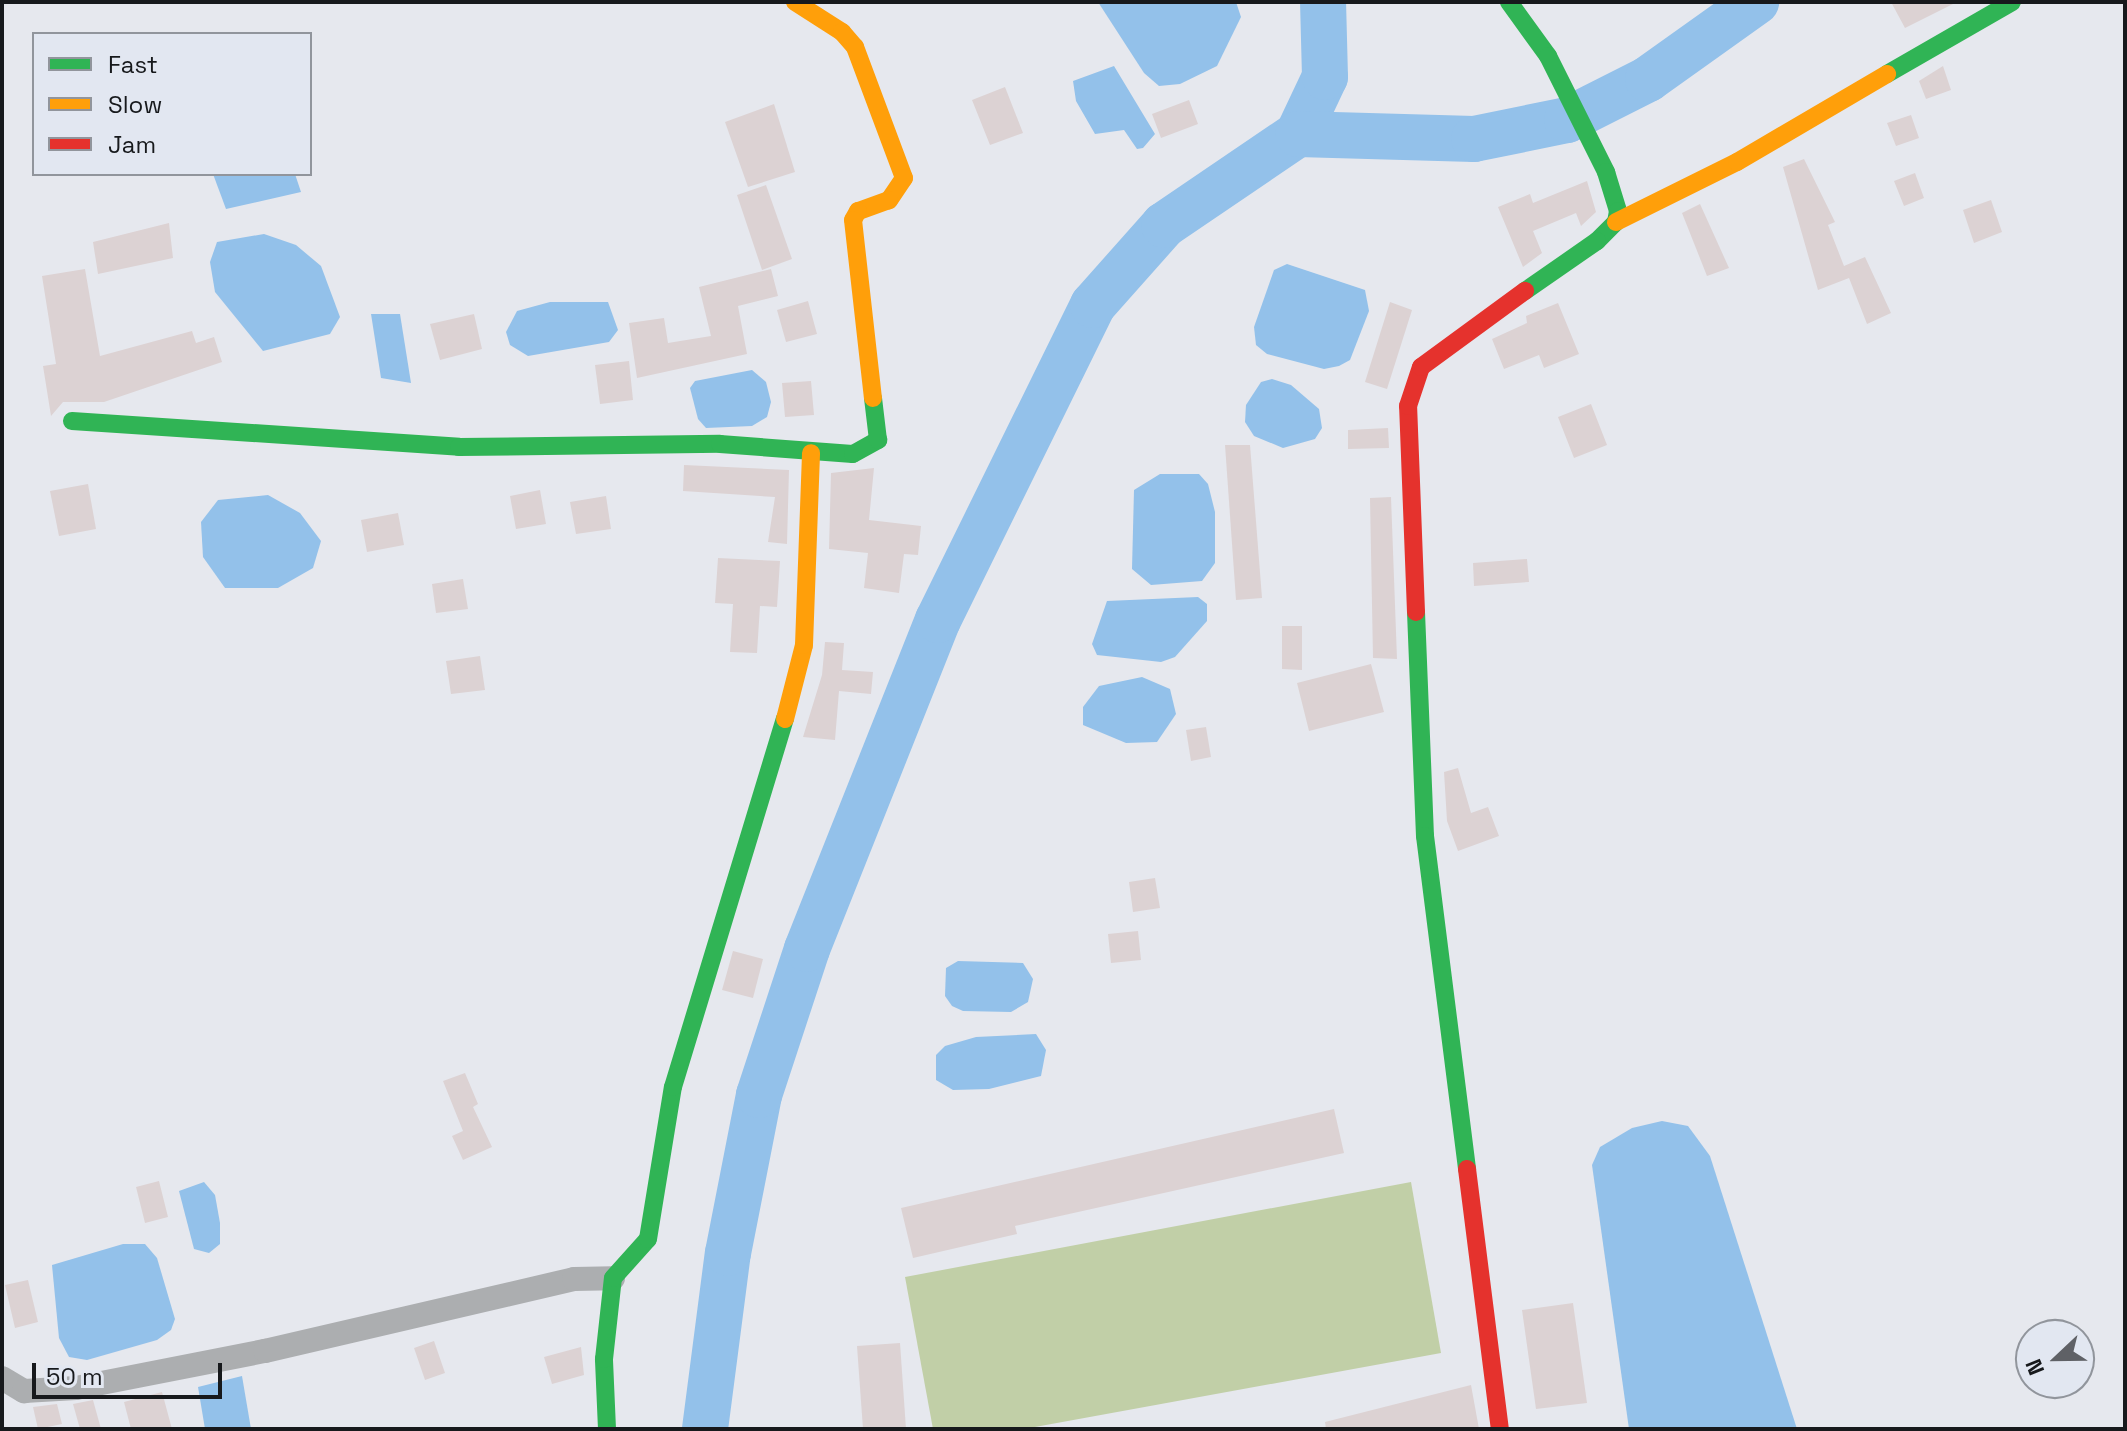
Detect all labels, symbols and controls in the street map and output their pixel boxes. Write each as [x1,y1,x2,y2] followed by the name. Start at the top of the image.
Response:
[32,32,312,176] legend
[108,49,158,80] text: Fast
[108,89,162,120] text: Slow
[108,129,156,160] text: Jam
[2015,1319,2095,1399] north arrow
[36,1347,226,1397] scale bar
[2019,1355,2050,1379] text: N
[46,1361,103,1392] text: 50 m

